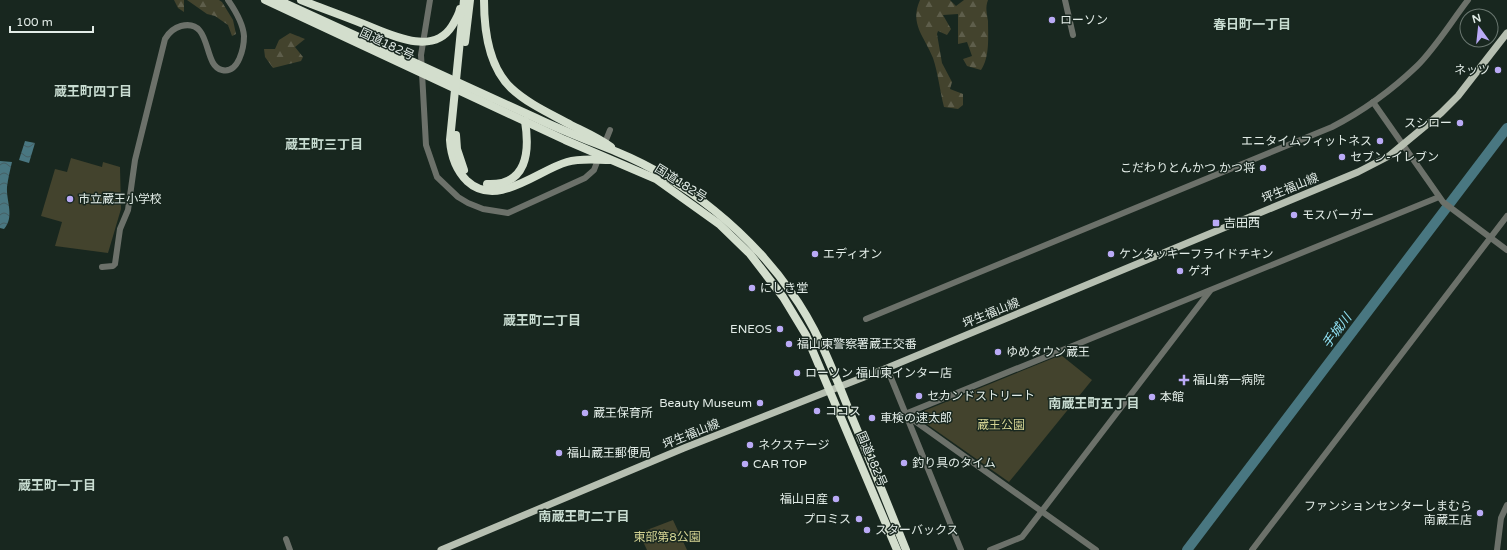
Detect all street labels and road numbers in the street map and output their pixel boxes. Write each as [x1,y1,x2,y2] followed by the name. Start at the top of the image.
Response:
[357,25,417,63] street label: 国道182号
[652,162,710,204] street label: 国道182号
[1260,170,1320,206] street label: 坪生福山線
[961,295,1021,331] street label: 坪生福山線
[661,416,721,452] street label: 坪生福山線
[854,429,890,489] street label: 国道182号

